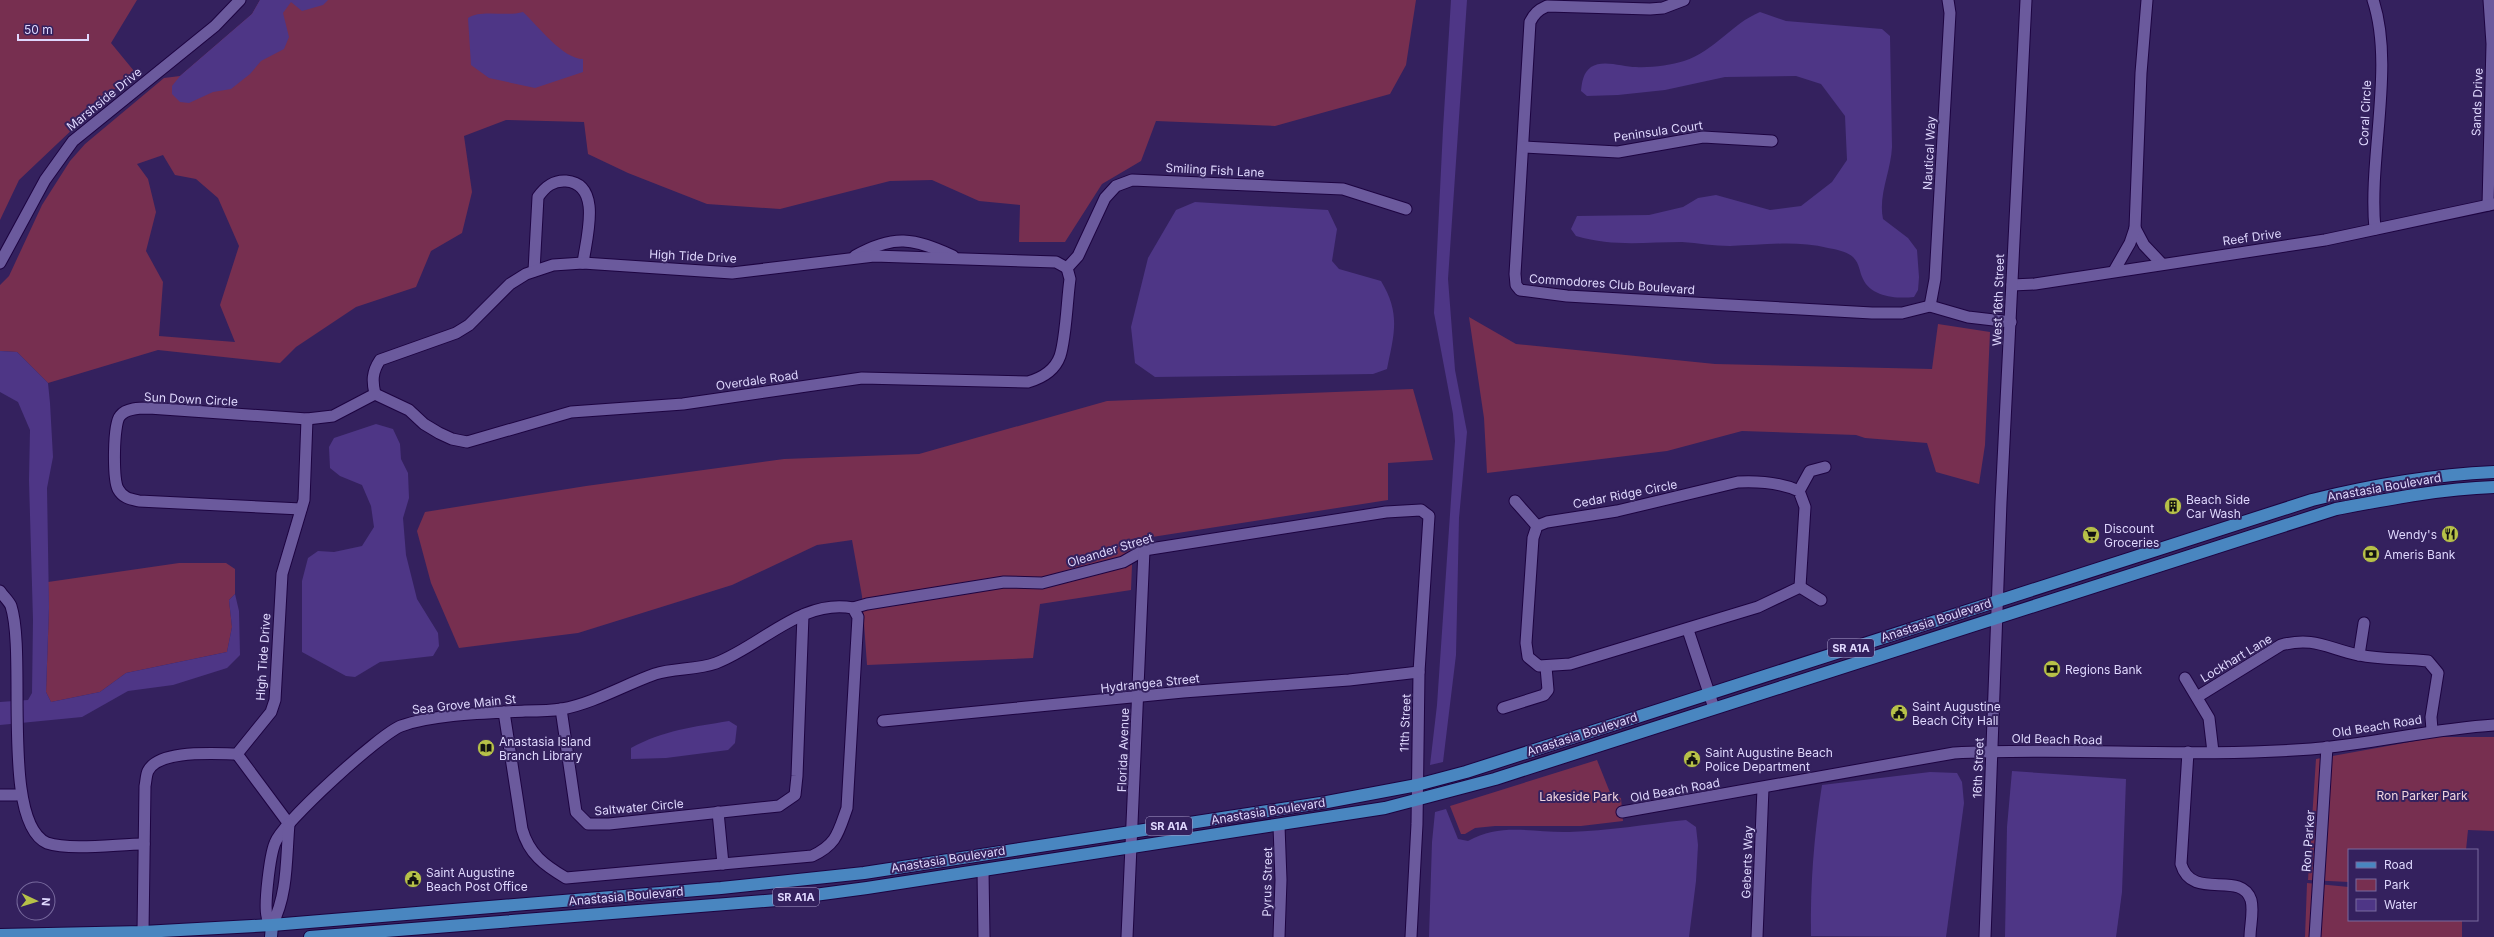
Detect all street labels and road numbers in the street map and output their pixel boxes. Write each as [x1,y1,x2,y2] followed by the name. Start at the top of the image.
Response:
[63,64,145,134] street label: Marshside Drive
[2468,68,2486,136] street label: Sands Drive
[2356,80,2374,146] street label: Coral Circle
[1920,115,1938,190] street label: Nautical Way
[1612,117,1704,145] street label: Peninsula Court
[1165,160,1265,180] street label: Smiling Fish Lane
[2222,225,2282,249] street label: Reef Drive
[649,246,737,266] street label: High Tide Drive
[1989,253,2007,346] street label: West 16th Street
[1529,271,1695,297] street label: Commodores Club Boulevard
[715,367,799,393] street label: Overdale Road
[144,389,238,409] street label: Sun Down Circle
[2326,470,2442,504] street label: Anastasia Boulevard
[1571,477,1679,511] street label: Cedar Ridge Circle
[1065,530,1155,570] street label: Oleander Street
[1879,595,1993,645] street label: Anastasia Boulevard
[252,613,274,701] street label: High Tide Drive
[2197,631,2275,685] street label: Lockhart Lane
[1828,639,1874,657] road number: SR A1A
[1100,670,1200,696] street label: Hydrangea Street
[411,691,517,717] street label: Sea Grove Main St
[1396,694,1414,752] street label: 11th Street
[1114,708,1132,792] street label: Florida Avenue
[1525,709,1639,759] street label: Anastasia Boulevard
[2331,711,2423,741] street label: Old Beach Road
[2011,731,2103,747] street label: Old Beach Road
[1969,737,1987,799] street label: 16th Street
[1629,775,1721,805] street label: Old Beach Road
[1210,795,1326,827] street label: Anastasia Boulevard
[594,796,684,818] street label: Saltwater Circle
[2298,809,2318,873] street label: Ron Parker
[1146,817,1192,835] road number: SR A1A
[1738,825,1756,899] street label: Geberts Way
[890,843,1006,875] street label: Anastasia Boulevard
[1259,847,1275,917] street label: Pyrus Street
[568,883,684,909] street label: Anastasia Boulevard
[773,888,819,906] road number: SR A1A

